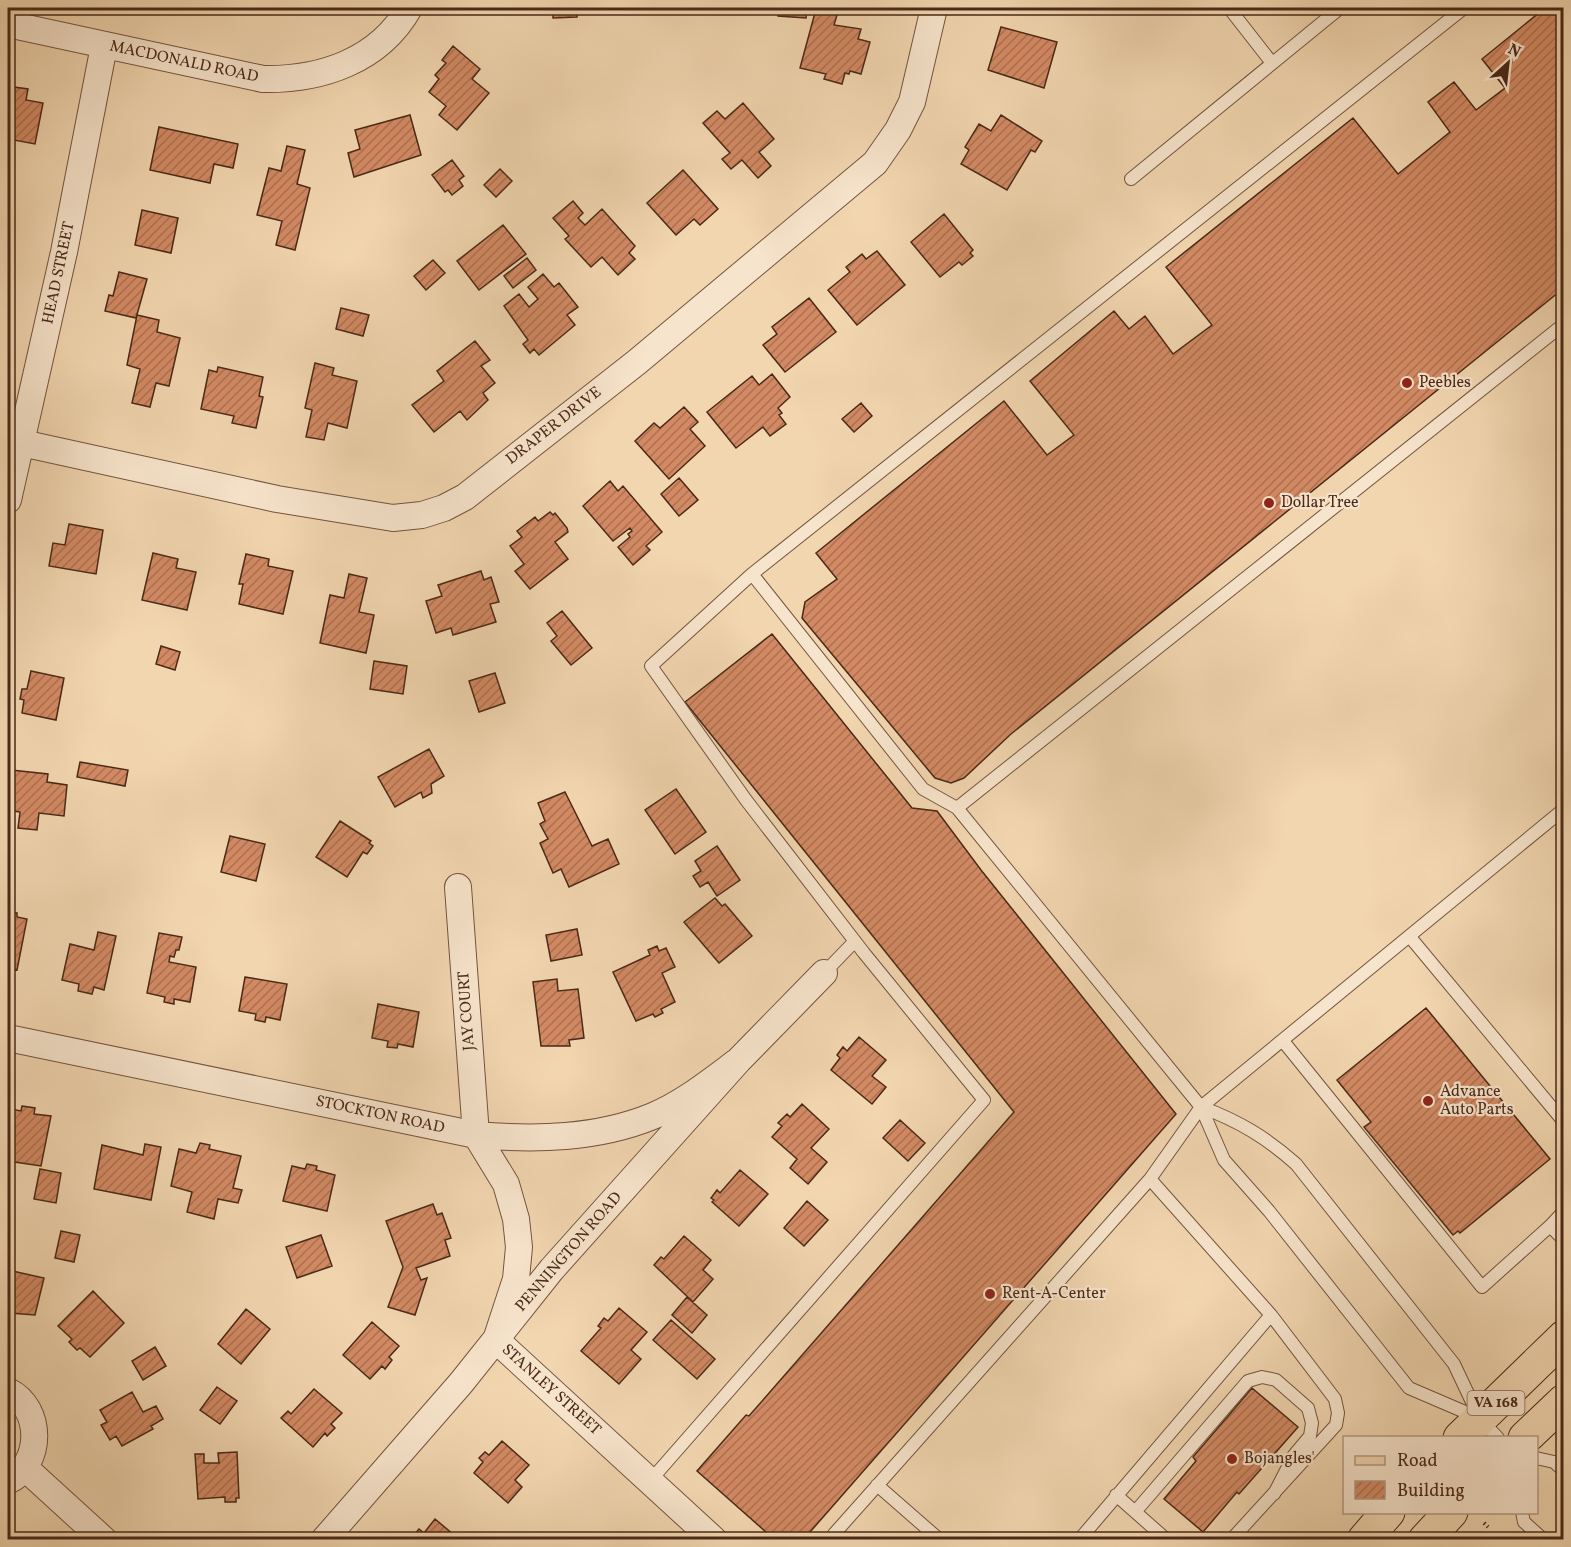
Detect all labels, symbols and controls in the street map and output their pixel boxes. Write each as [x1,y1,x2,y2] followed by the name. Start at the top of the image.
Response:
[1478,33,1538,93] north arrow
[108,35,261,89] street label: MACDONALD ROAD
[1504,39,1524,64] text: N
[37,220,81,326] street label: HEAD STREET
[1419,372,1471,394] place label: Peebles
[1400,376,1414,390] marker: Peebles
[502,382,606,470] street label: DRAPER DRIVE
[1281,492,1359,514] place label: Dollar Tree
[1262,496,1276,510] marker: Dollar Tree
[453,970,481,1052] street label: JAY COURT
[1440,1081,1514,1121] place label: Advance Auto Parts
[313,1091,447,1139] street label: STOCKTON ROAD
[1421,1094,1435,1108] marker: Advance Auto Parts
[511,1187,628,1317] street label: PENNINGTON ROAD
[1002,1283,1106,1305] place label: Rent-A-Center
[983,1287,997,1301] marker: Rent-A-Center
[496,1339,606,1441] street label: STANLEY STREET
[1468,1391,1524,1415] road number: VA 168
[1343,1436,1538,1514] legend
[1244,1448,1315,1470] place label: Bojangles'
[1397,1449,1438,1474] text: Road
[1225,1452,1239,1466] marker: Bojangles'
[1397,1479,1465,1504] text: Building

